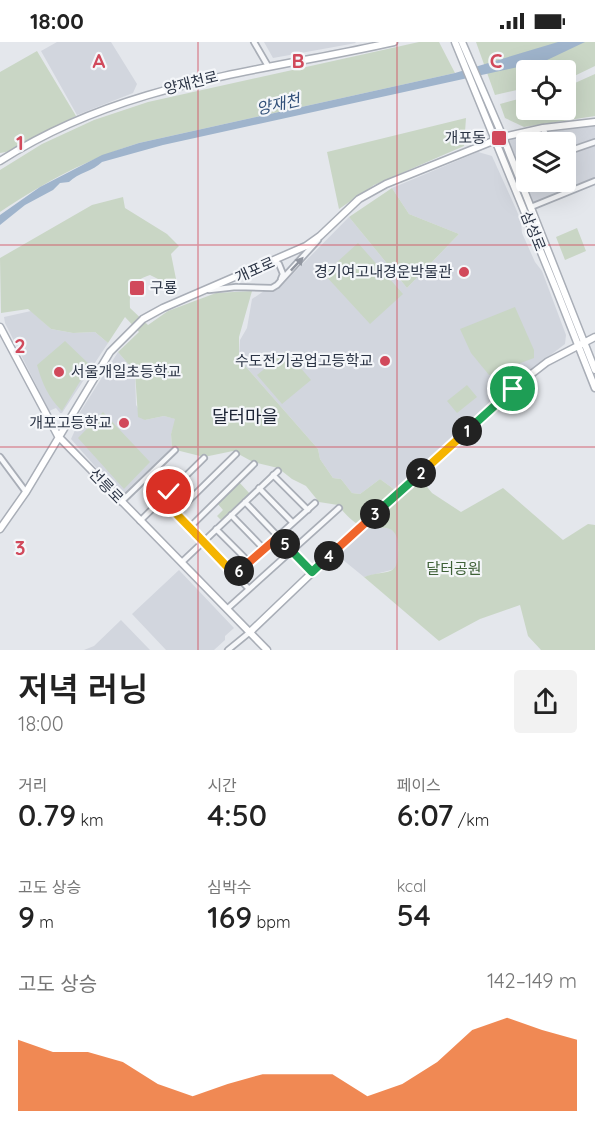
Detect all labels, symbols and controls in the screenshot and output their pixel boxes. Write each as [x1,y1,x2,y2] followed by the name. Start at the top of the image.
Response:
[30,7,84,35] text: 18:00
[93,48,106,73] text: A
[291,48,305,73] text: B
[490,48,503,73] text: C
[516,60,576,192] map controls
[516,60,576,120] button: locate
[162,67,220,98] street label: 양재천로
[254,89,304,119] water label: 양재천
[445,128,486,147] place label: 개포동
[490,129,508,147] marker: 개포동
[16,130,24,155] text: 1
[516,132,576,192] button: layers
[517,208,550,254] street label: 삼성로
[232,252,278,287] street label: 개포로
[290,256,304,271] one-way arrow
[314,262,452,281] place label: 경기여고내경운박물관
[457,265,471,279] marker: 경기여고내경운박물관
[150,278,178,297] place label: 구룡
[128,279,146,297] marker: 구룡
[14,333,26,358] text: 2
[235,351,373,370] place label: 수도전기공업고등학교
[378,354,392,368] marker: 수도전기공업고등학교
[71,362,181,381] place label: 서울개일초등학교
[487,363,538,414] pin
[52,365,66,379] marker: 서울개일초등학교
[496,372,529,405] icon: arrive
[212,405,278,428] district label: 달터마을
[29,413,112,432] place label: 개포고등학교
[117,416,131,430] marker: 개포고등학교
[452,416,482,446] pin: 1
[464,421,470,441] text: 1
[406,458,436,488] pin: 2
[416,463,426,483] text: 2
[85,464,128,507] street label: 선릉로
[143,466,194,517] pin
[152,475,185,508] icon: check
[360,499,390,529] pin: 3
[371,504,379,524] text: 3
[270,529,300,559] pin: 5
[280,534,290,554] text: 5
[15,535,25,560] text: 3
[314,541,344,571] pin: 4
[324,546,334,566] text: 4
[224,556,254,586] pin: 6
[426,559,482,578] park label: 달터공원
[235,561,243,581] text: 6
[18,668,149,709] text: 저녁 러닝
[514,670,577,733] button: share
[18,711,64,736] text: 18:00
[18,775,47,795] text: 거리
[207,775,237,795] text: 시간
[397,775,441,795] text: 페이스
[18,796,76,834] text: 0.79
[207,796,267,834] text: 4:50
[397,796,453,834] text: 6:07
[76,810,104,830] text: km
[453,810,489,830] text: /km
[397,876,427,896] text: kcal
[18,877,81,897] text: 고도 상승
[207,877,252,897] text: 심박수
[397,896,431,934] text: 54
[18,898,35,936] text: 9
[207,898,252,936] text: 169
[35,912,54,932] text: m
[252,912,291,932] text: bpm
[487,968,577,993] text: 142–149 m
[18,971,97,996] text: 고도 상승

